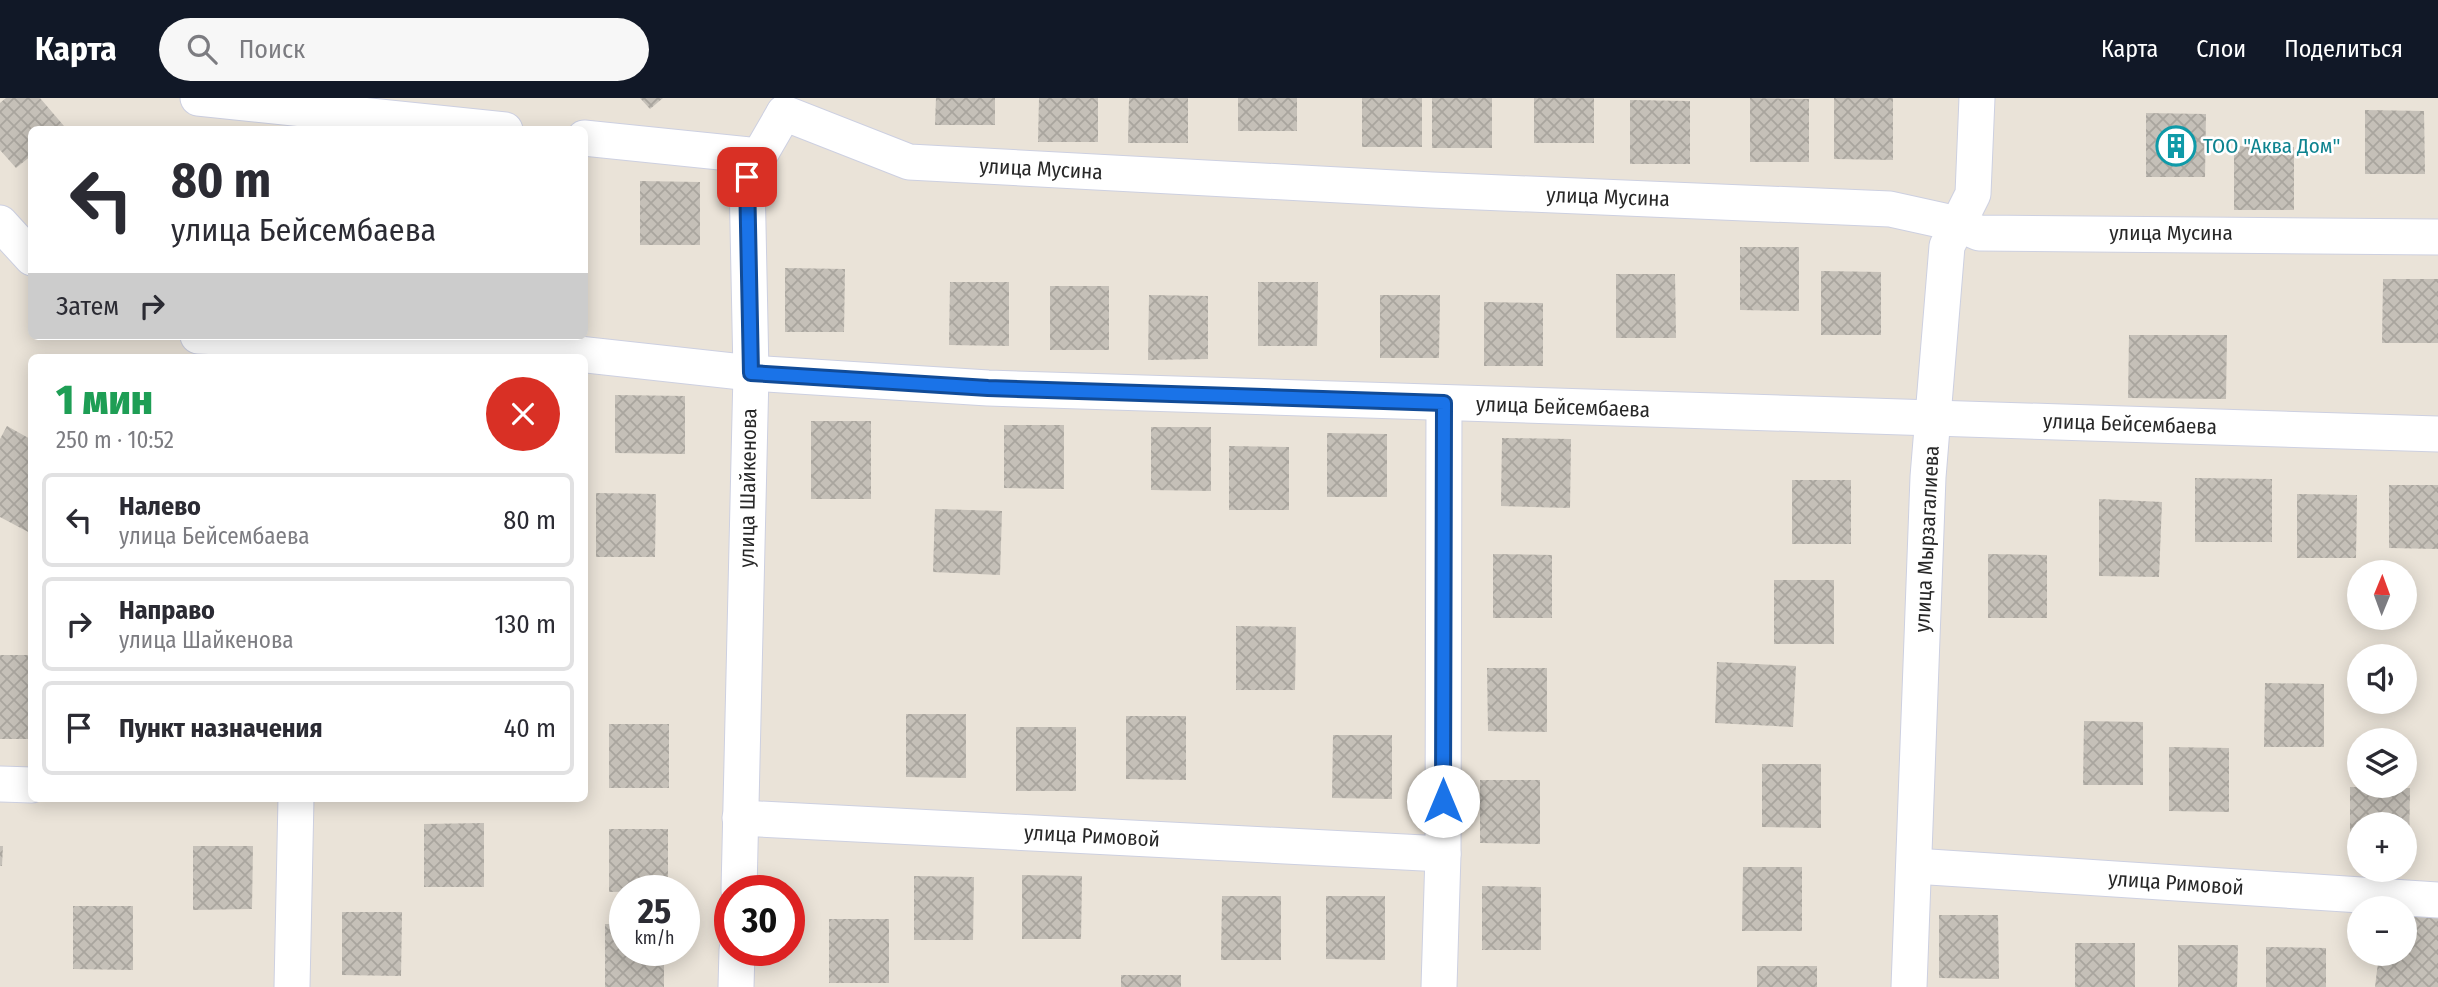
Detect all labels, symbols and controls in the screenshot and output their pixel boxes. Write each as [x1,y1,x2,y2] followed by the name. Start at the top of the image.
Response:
[159,18,649,81] search box
[35,29,117,69] text: Карта
[183,30,221,68] icon: search
[239,34,305,65] text: Поиск
[2101,35,2158,63] text: Карта
[2196,35,2246,63] text: Слои
[2284,35,2403,63] text: Поделиться
[2155,125,2197,167] building icon: ТОО "Аква Дом"
[2203,133,2341,159] place label: ТОО "Аква Дом"
[717,147,777,207] pin
[171,151,271,210] text: 80 m
[979,153,1103,185] street label: улица Мусина
[56,154,147,245] icon: left
[728,158,766,196] icon: arrive
[1546,182,1670,212] street label: улица Мусина
[171,211,436,249] text: улица Бейсембаева
[2109,220,2233,246] street label: улица Мусина
[133,287,171,325] icon: right
[56,291,119,322] text: Затем
[56,375,153,425] text: 1 мин
[486,377,560,451] button: close
[1476,391,1650,423] street label: улица Бейсембаева
[734,408,762,568] street label: улица Шайкенова
[2043,408,2217,440] street label: улица Бейсембаева
[56,426,174,454] text: 250 m · 10:52
[1909,445,1945,633] street label: улица Мырзагалиева
[119,491,201,522] text: Налево
[60,501,98,539] icon: left
[503,505,556,536] text: 80 m
[119,522,310,550] text: улица Бейсембаева
[2347,560,2417,630] north arrow
[2347,560,2417,966] map controls
[119,595,215,626] text: Направо
[60,605,98,643] icon: right
[494,609,556,640] text: 130 m
[119,626,294,654] text: улица Шайкенова
[2347,644,2417,714] button: sound
[60,709,98,747] icon: arrive
[119,713,323,744] text: Пункт назначения
[504,713,556,744] text: 40 m
[2347,728,2417,798] button: layers
[1406,764,1480,838] position arrow
[2347,812,2417,882] button: +
[1023,819,1161,853] street label: улица Римовой
[2107,865,2245,901] street label: улица Римовой
[714,875,805,966] speed limit sign: 30
[638,890,671,932] text: 25
[2347,896,2417,966] button: −
[634,927,675,949] text: km/h

